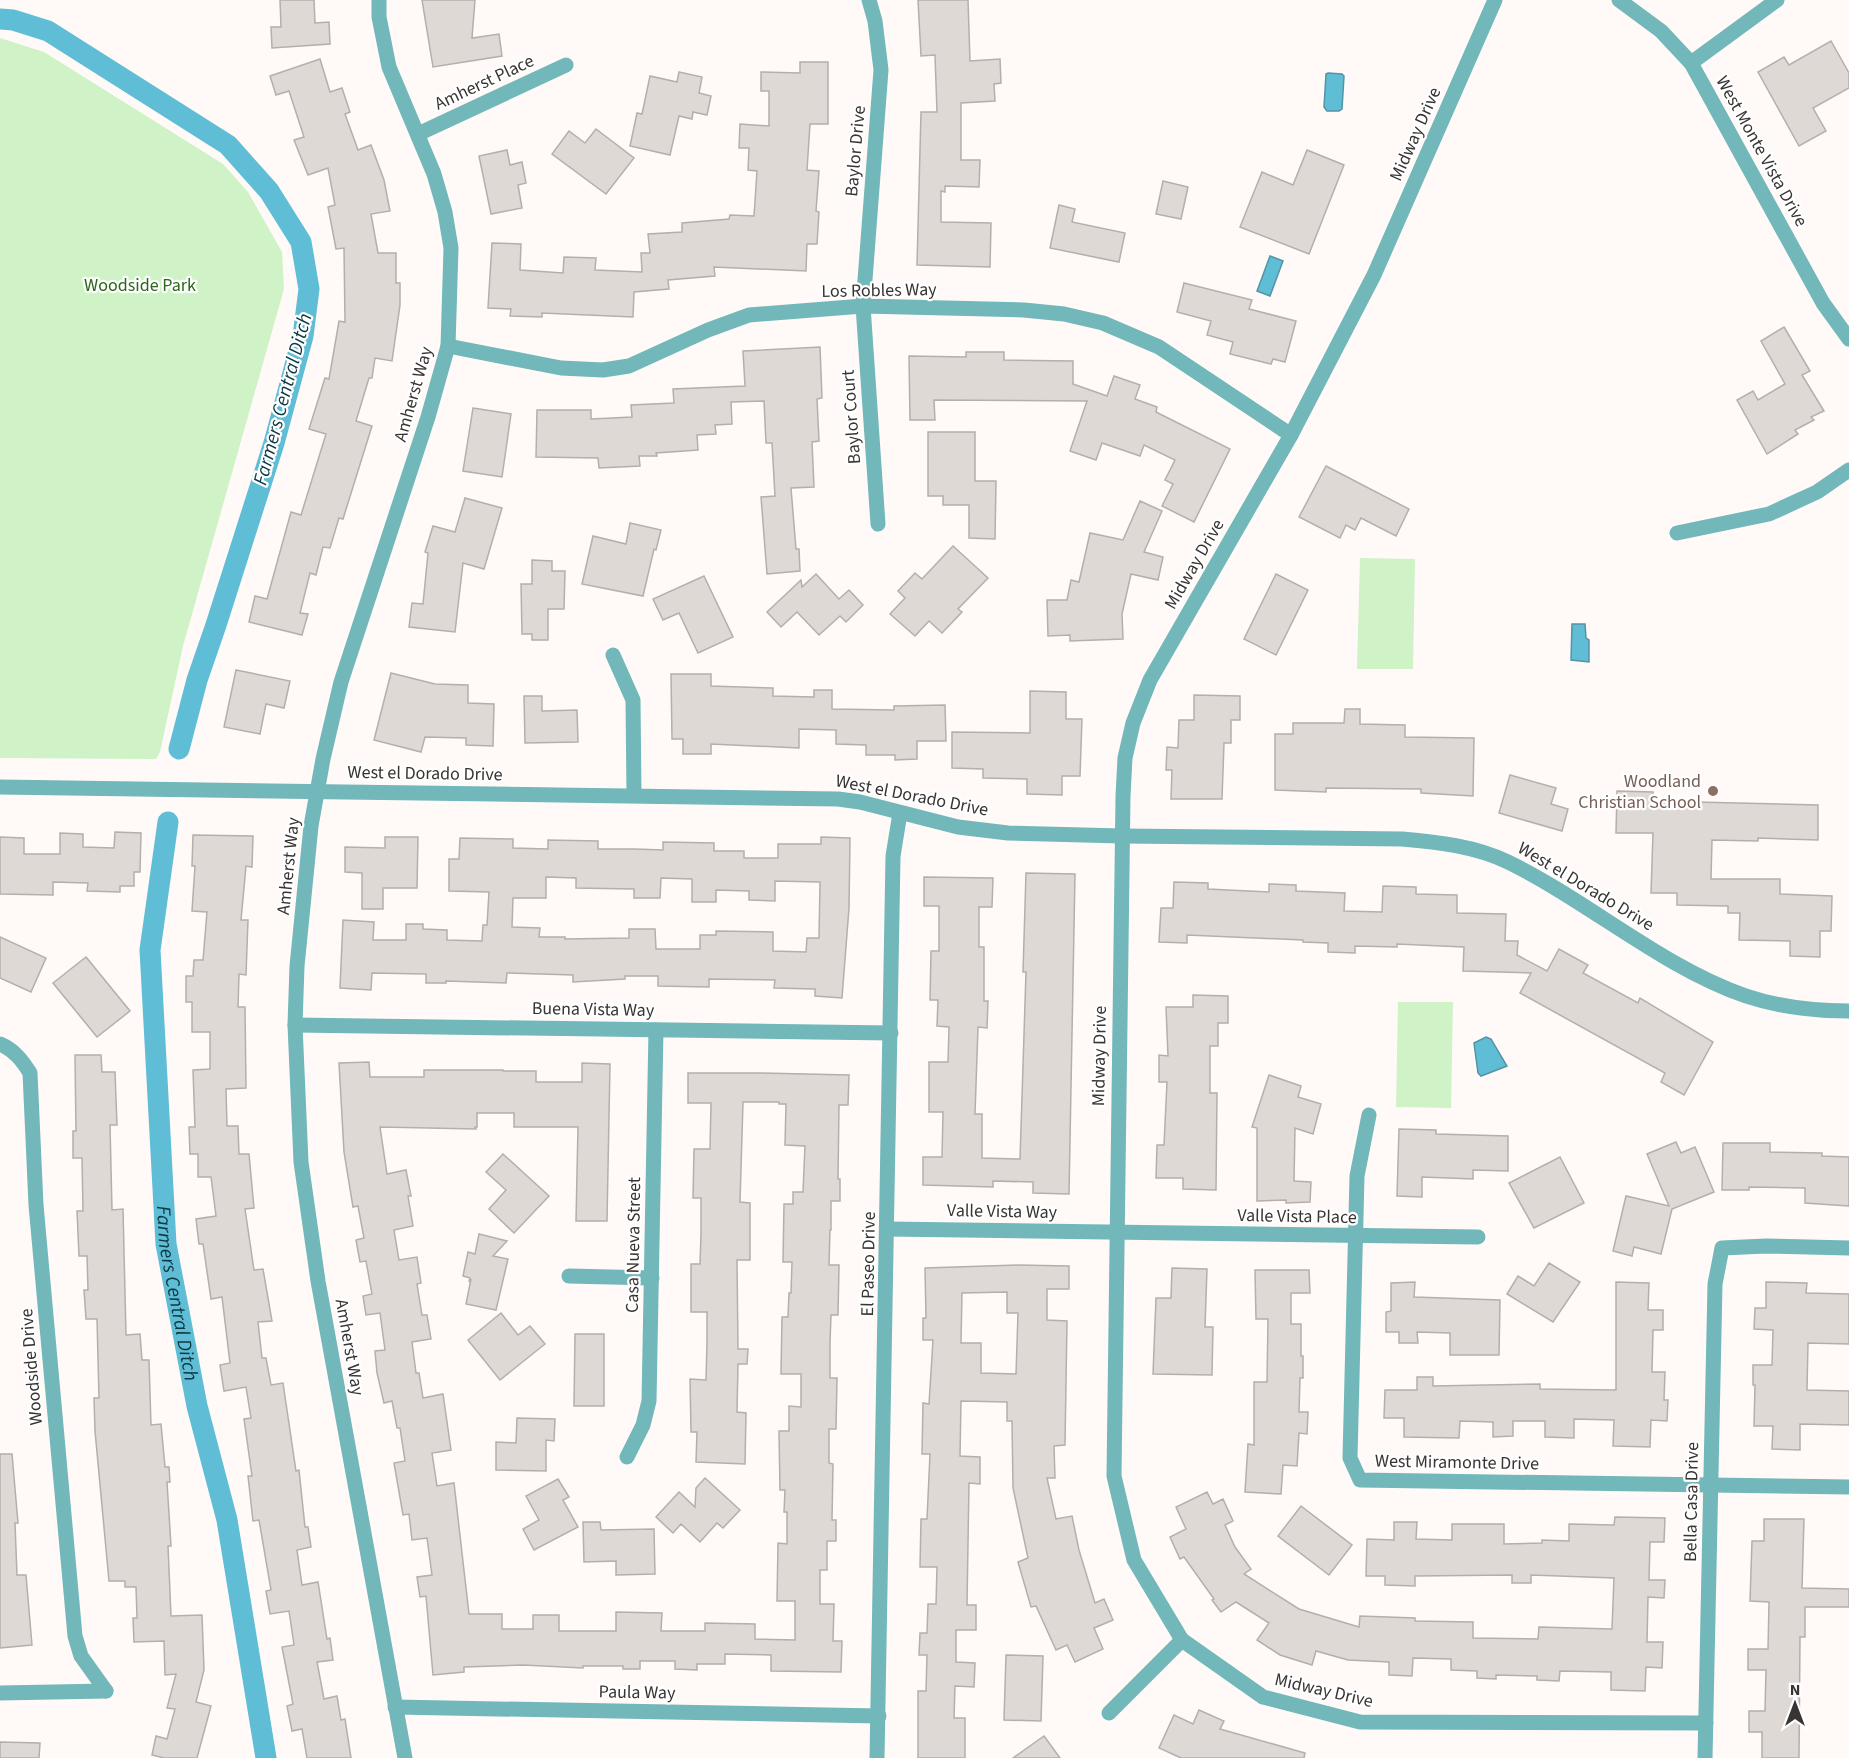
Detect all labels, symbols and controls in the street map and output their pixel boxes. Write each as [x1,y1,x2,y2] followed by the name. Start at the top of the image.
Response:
[430,48,538,116] street label: Amherst Place
[1710,71,1814,231] street label: West Monte Vista Drive
[1384,83,1447,185] street label: Midway Drive
[839,104,872,198] street label: Baylor Drive
[84,273,196,298] park label: Woodside Park
[821,277,937,304] street label: Los Robles Way
[247,310,319,488] water label: Farmers Central Ditch
[388,343,439,445] street label: Amherst Way
[836,369,867,465] street label: Baylor Court
[1159,514,1230,614] street label: Midway Drive
[347,760,503,787] street label: West el Dorado Drive
[833,768,990,823] street label: West el Dorado Drive
[1578,769,1701,815] place label: Woodland Christian School
[1706,784,1720,798] marker: Woodland Christian School
[271,816,306,916] street label: Amherst Way
[1513,836,1659,937] street label: West el Dorado Drive
[532,996,655,1023] street label: Buena Vista Way
[1086,1006,1113,1106] street label: Midway Drive
[620,1177,647,1313] street label: Casa Nueva Street
[947,1198,1058,1225] street label: Valle Vista Way
[1237,1203,1357,1230] street label: Valle Vista Place
[149,1205,205,1383] water label: Farmers Central Ditch
[855,1211,882,1317] street label: El Paseo Drive
[329,1297,370,1398] street label: Amherst Way
[14,1307,49,1426] street label: Woodside Drive
[1678,1442,1705,1562] street label: Bella Casa Drive
[1375,1449,1539,1476] street label: West Miramonte Drive
[1272,1667,1376,1714] street label: Midway Drive
[1765,1674,1825,1734] north arrow
[598,1679,676,1706] street label: Paula Way
[1790,1679,1800,1701] text: N

